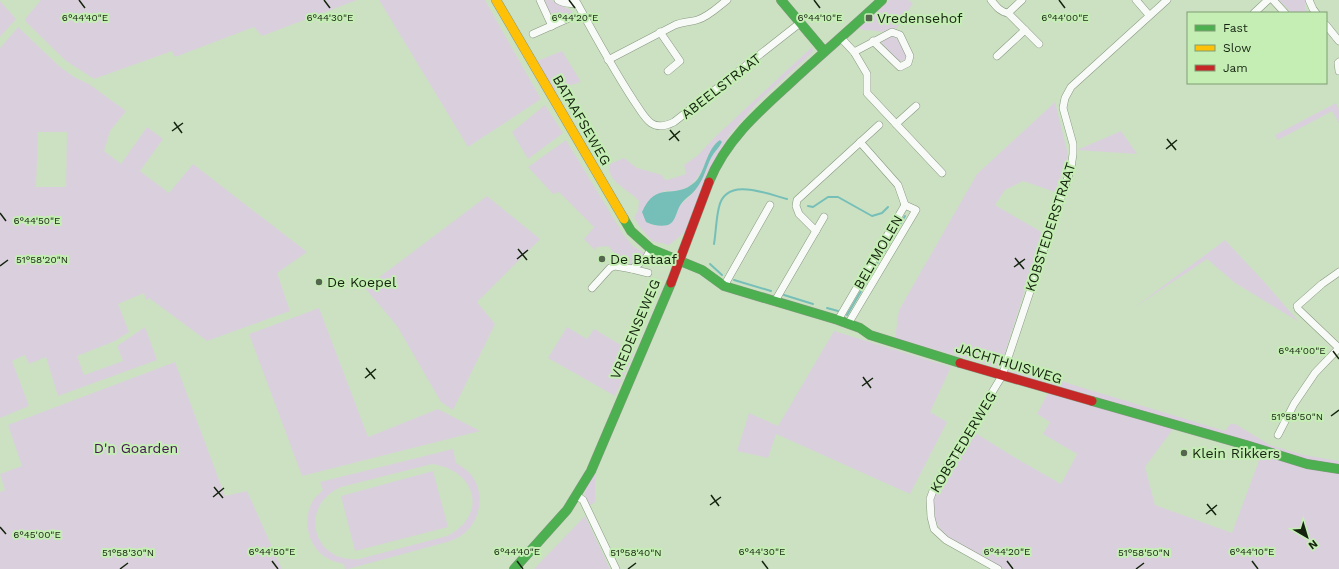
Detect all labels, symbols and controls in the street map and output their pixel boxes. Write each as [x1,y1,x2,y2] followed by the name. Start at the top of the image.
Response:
[877,10,963,26] place label: Vredensehof
[62,12,108,23] text: 6°44'40"E
[307,12,353,23] text: 6°44'30"E
[552,12,598,23] text: 6°44'20"E
[797,12,843,23] text: 6°44'10"E
[1041,12,1089,23] text: 6°44'00"E
[1187,12,1327,84] legend
[864,13,874,23] marker: Vredensehof
[1223,21,1248,35] text: Fast
[1223,41,1251,55] text: Slow
[678,50,764,122] street label: ABEELSTRAAT
[1223,61,1248,75] text: Jam
[550,72,614,168] street label: BATAAFSEWEG
[1022,160,1079,294] street label: KOBSTEDERSTRAAT
[850,212,906,292] street label: BELTMOLEN
[14,215,60,226] text: 6°44'50"E
[610,251,677,267] place label: De Bataaf
[16,254,68,265] text: 51°58'20"N
[597,254,607,264] marker: De Bataaf
[327,274,397,290] place label: De Koepel
[314,277,324,287] marker: De Koepel
[607,277,663,381] street label: VREDENSEWEG
[954,339,1064,387] street label: JACHTHUISWEG
[1278,345,1326,356] text: 6°44'00"E
[927,389,999,495] street label: KOBSTEDERWEG
[1271,411,1323,422] text: 51°58'50"N
[94,440,178,456] park label: D'n Goarden
[1192,445,1280,461] place label: Klein Rikkers
[1179,448,1189,458] marker: Klein Rikkers
[1287,517,1327,557] north arrow
[13,529,61,540] text: 6°45'00"E
[1306,537,1320,552] text: N
[249,546,295,557] text: 6°44'50"E
[494,546,540,557] text: 6°44'40"E
[739,546,785,557] text: 6°44'30"E
[984,546,1030,557] text: 6°44'20"E
[1229,546,1275,557] text: 6°44'10"E
[102,547,154,558] text: 51°58'30"N
[610,547,662,558] text: 51°58'40"N
[1118,547,1170,558] text: 51°58'50"N

